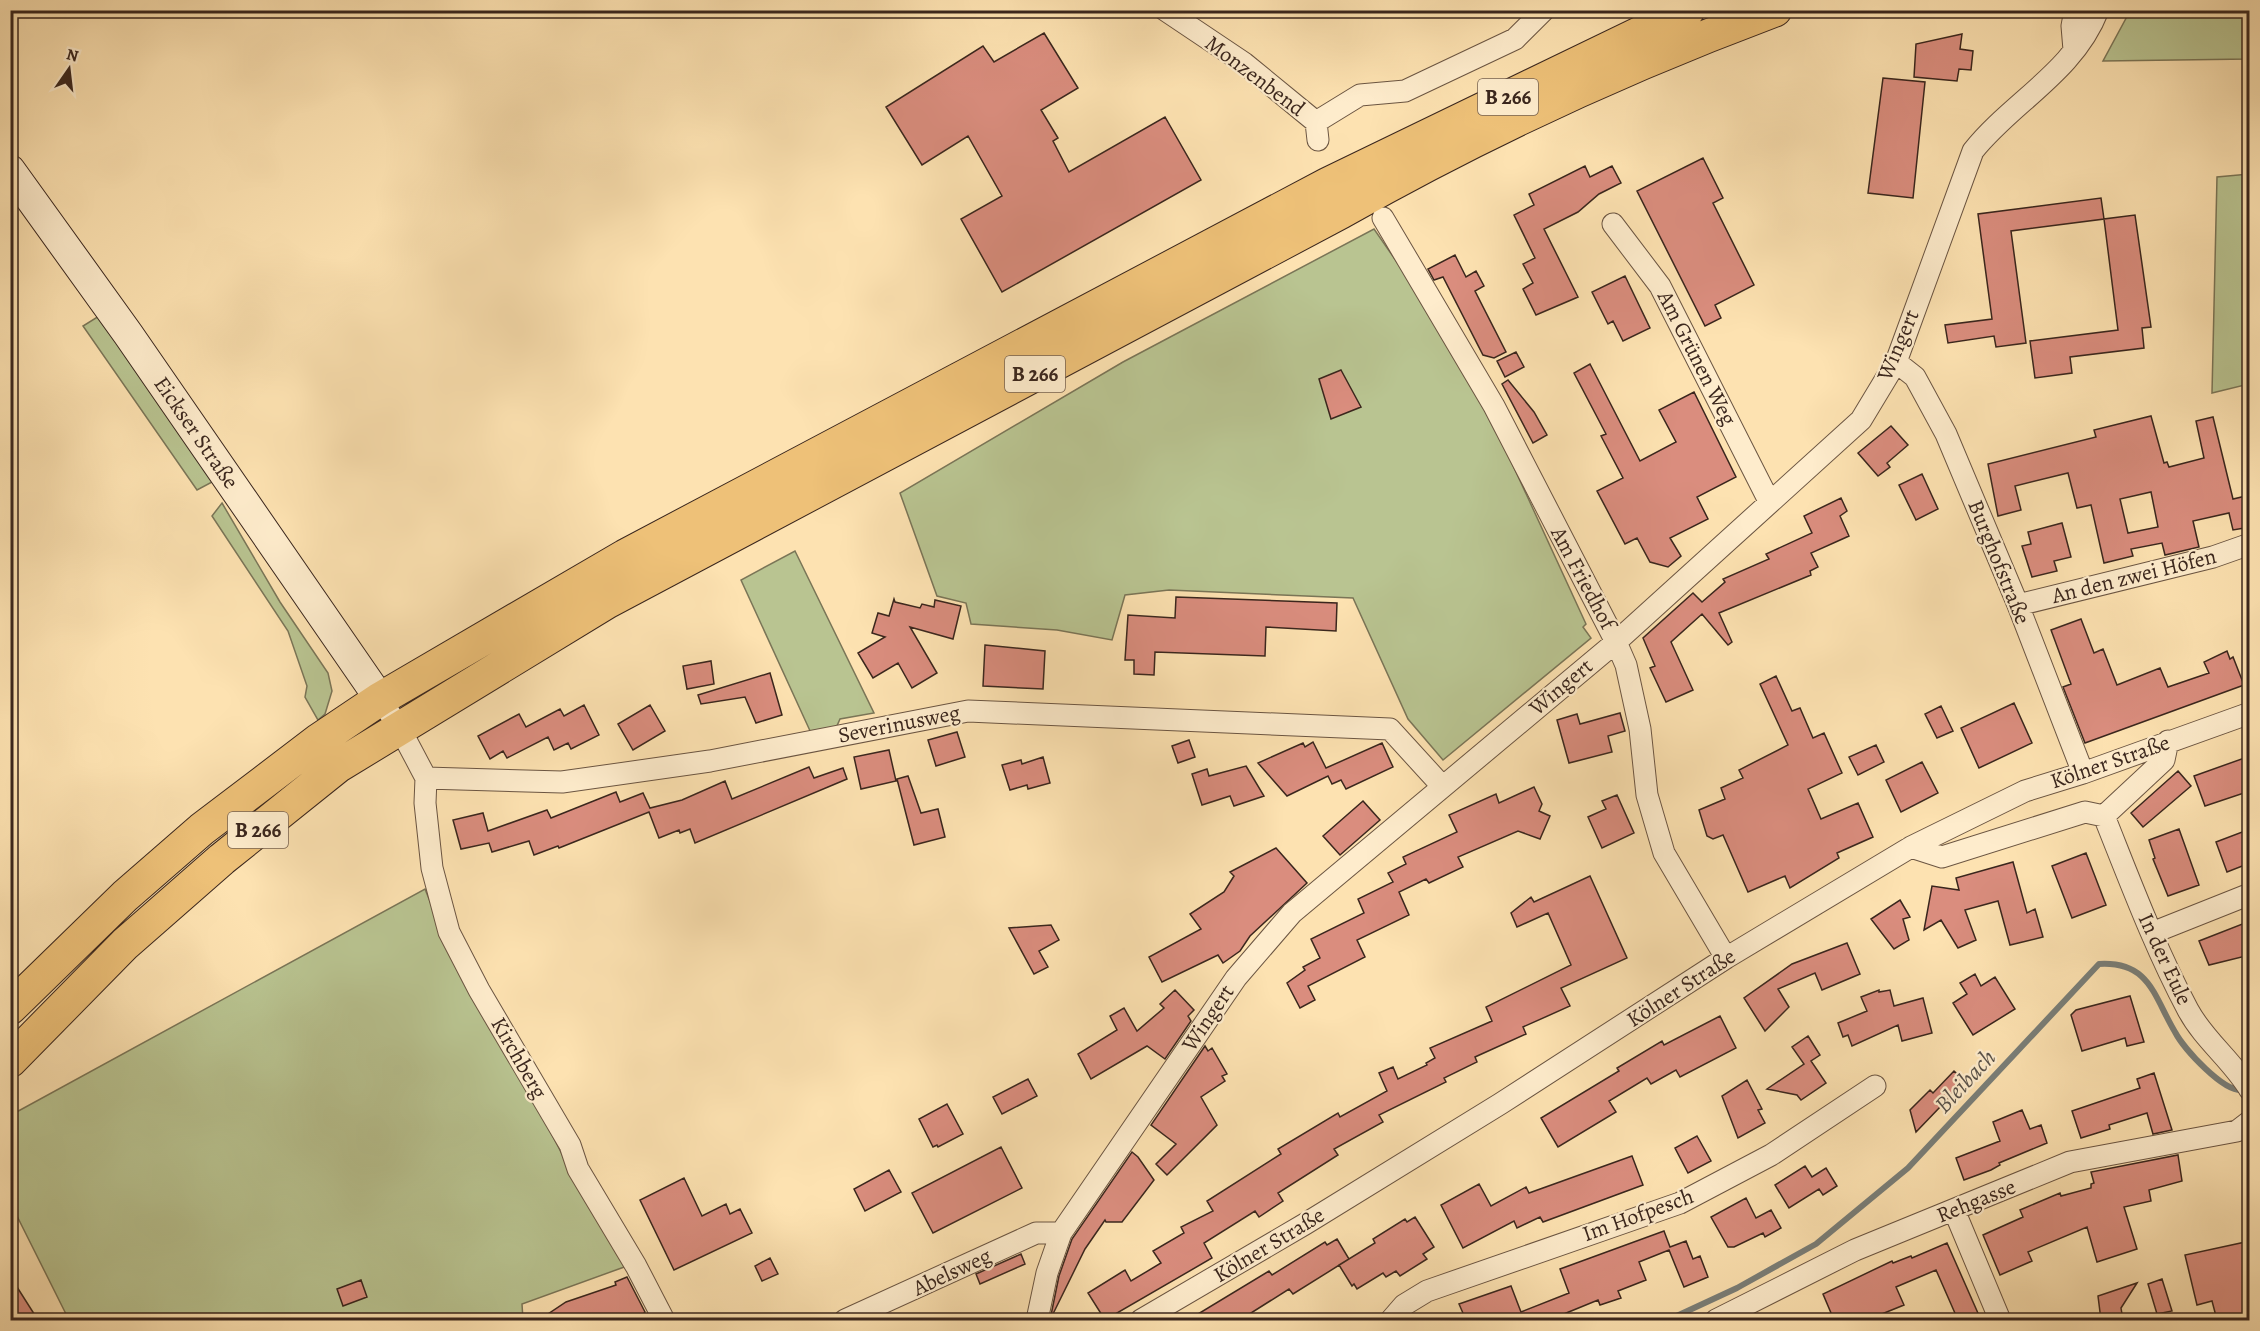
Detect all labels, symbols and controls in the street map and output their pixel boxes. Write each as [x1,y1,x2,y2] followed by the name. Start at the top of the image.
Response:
[1199,28,1311,124] street label: Monzenbend
[39,39,99,99] north arrow
[64,43,81,68] text: N
[1478,79,1538,115] road number: B 266
[1650,285,1744,431] street label: Am Grünen Weg
[1869,305,1926,386] street label: Wingert
[1005,356,1065,392] road number: B 266
[147,370,246,495] street label: Eickser Straße
[1960,495,2038,629] street label: Burghofstraße
[1543,521,1624,637] street label: Am Friedhof
[2048,541,2219,611] street label: An den zwei Höfen
[1522,652,1599,723] street label: Wingert
[835,697,963,751] street label: Severinusweg
[2046,728,2174,796] street label: Kölner Straße
[228,812,288,848] road number: B 266
[2131,908,2199,1010] street label: In der Eule
[1621,942,1741,1034] street label: Kölner Straße
[1174,979,1241,1058] street label: Wingert
[484,1012,554,1104] street label: Kirchberg
[1927,1042,2003,1120] water label: Bleibach
[1932,1172,2020,1230] street label: Rehgasse
[1578,1181,1698,1249] street label: Im Hofpesch
[1208,1200,1330,1290] street label: Kölner Straße
[907,1241,996,1304] street label: Abelsweg

